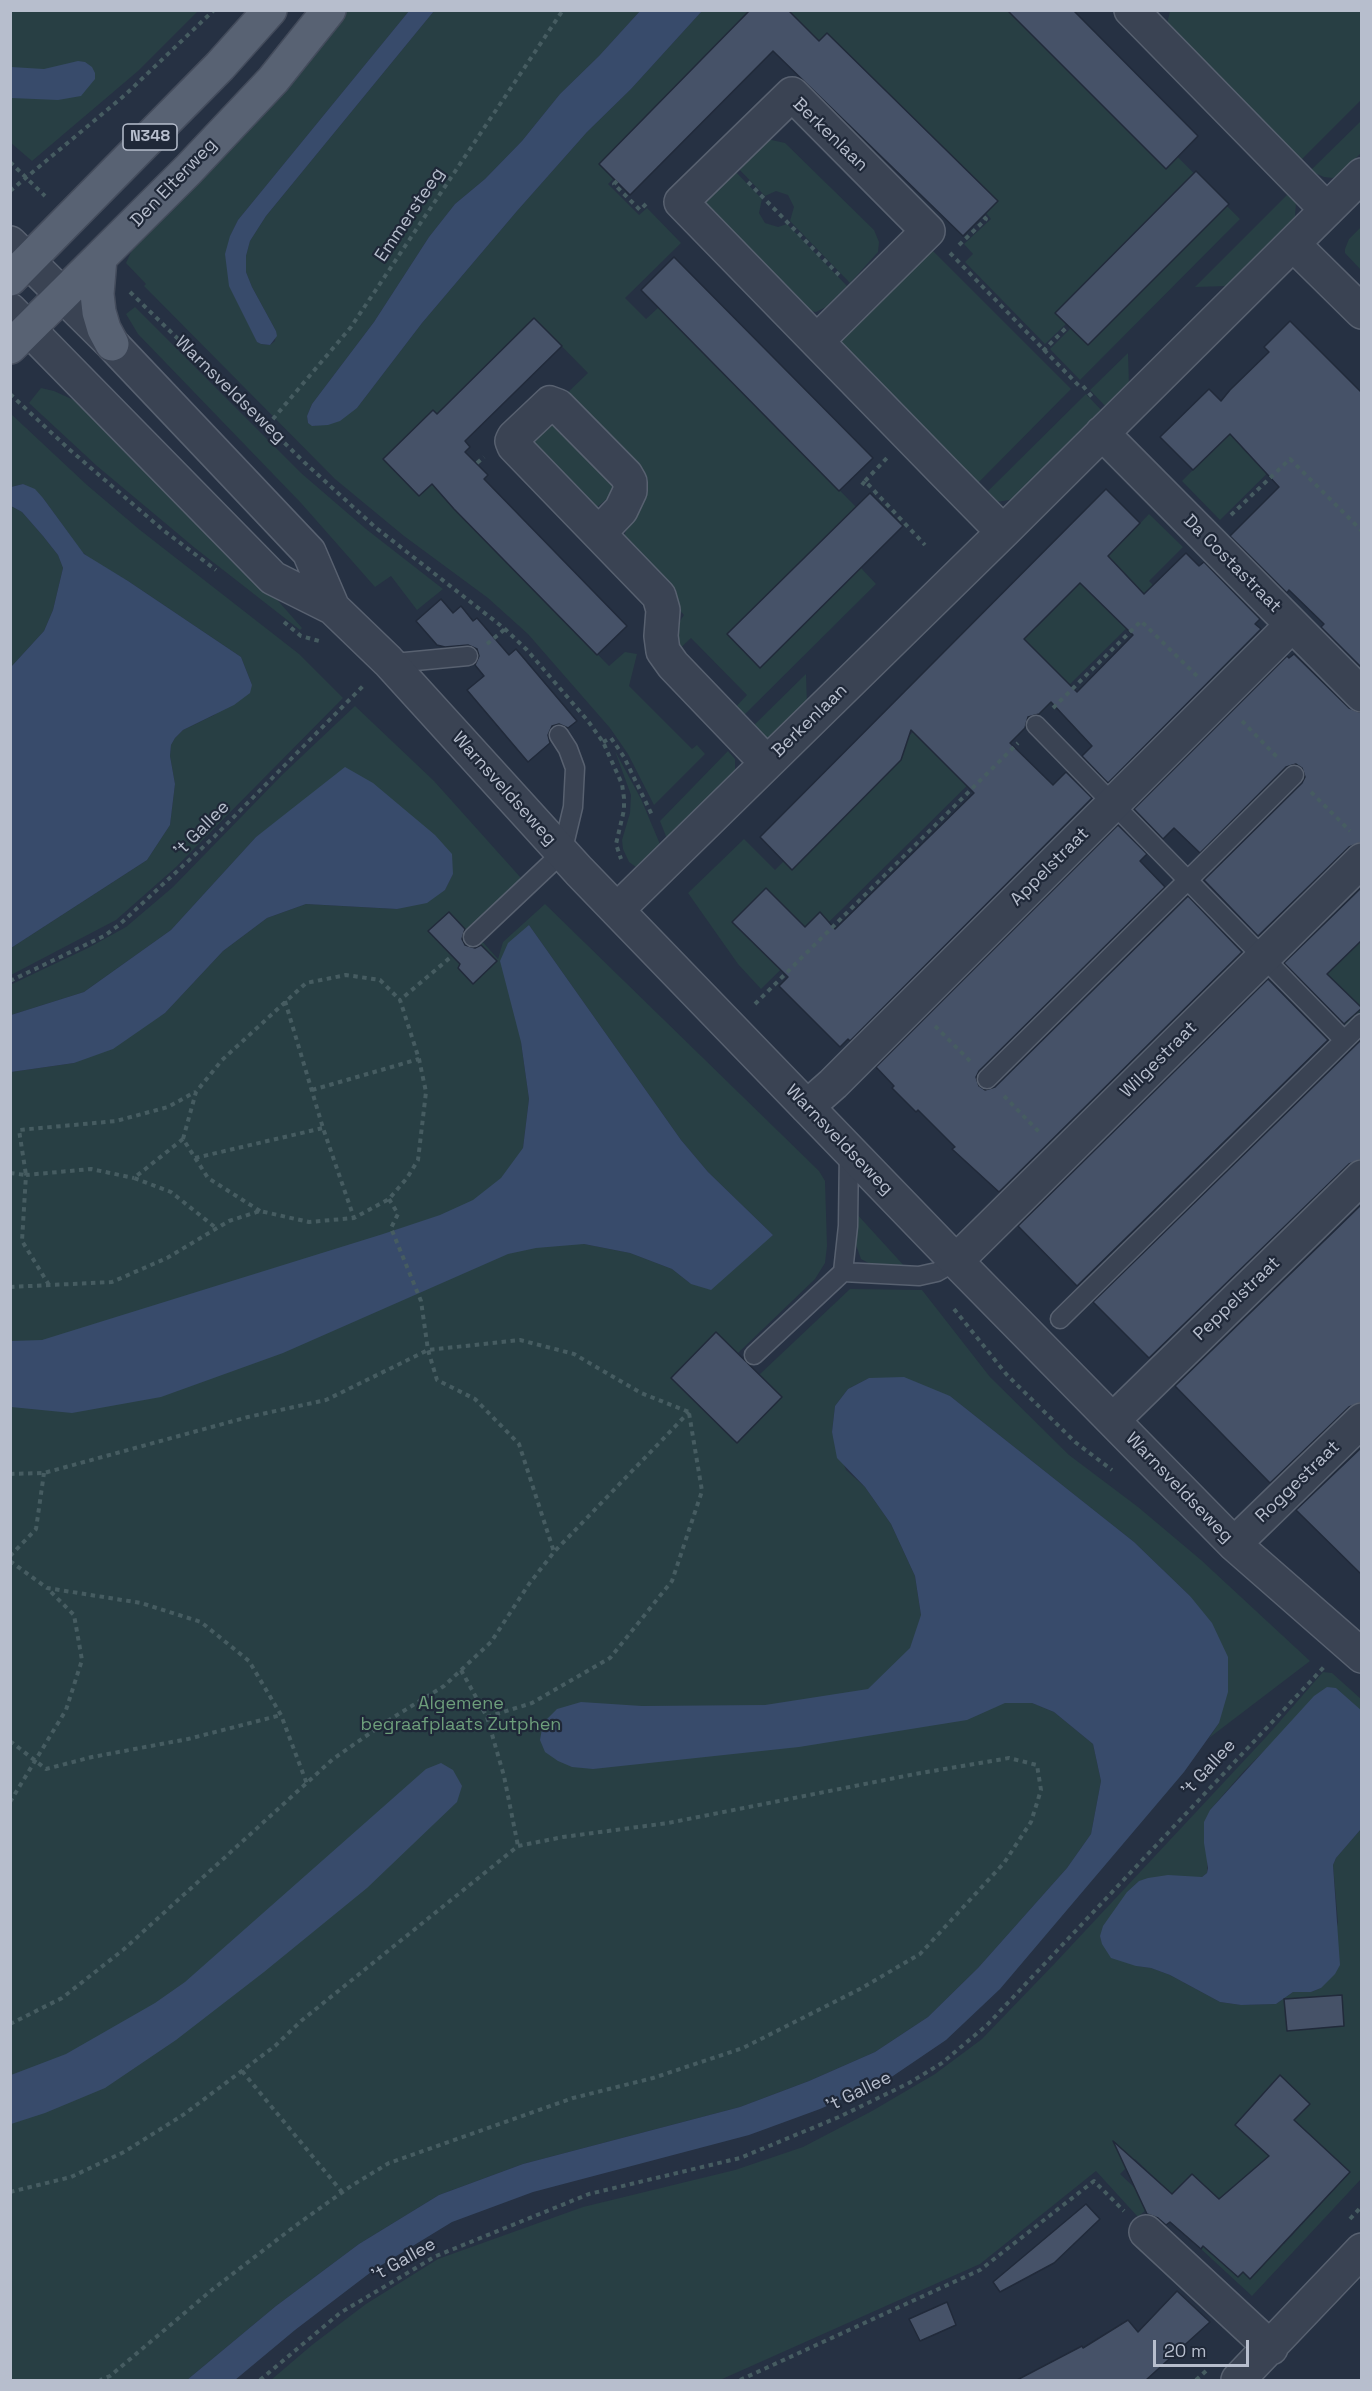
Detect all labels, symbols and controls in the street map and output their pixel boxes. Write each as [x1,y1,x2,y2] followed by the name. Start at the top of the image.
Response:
[788,94,872,176] street label: Berkenlaan
[123,124,177,150] road number: N348
[126,134,222,232] street label: Den Elterweg
[371,164,449,266] street label: Emmersteeg
[170,332,290,448] street label: Warnsveldseweg
[1178,510,1286,618] street label: Da Costastraat
[768,680,852,762] street label: Berkenlaan
[447,728,561,850] street label: Warnsveldseweg
[170,797,234,861] street label: 't Gallee
[1006,823,1094,911] street label: Appelstraat
[1116,1017,1202,1103] street label: Wilgestraat
[781,1080,897,1200] street label: Warnsveldseweg
[1189,1252,1285,1346] street label: Peppelstraat
[1121,1428,1237,1548] street label: Warnsveldseweg
[1251,1436,1345,1528] street label: Roggestraat
[361,1693,561,1736] park label: Algemene begraafplaats Zutphen
[1177,1735,1241,1801] street label: 't Gallee
[823,2067,895,2117] street label: 't Gallee
[368,2234,440,2286] street label: 't Gallee
[1156,2328,1252,2366] scale bar
[1164,2339,1207,2362] text: 20 m

